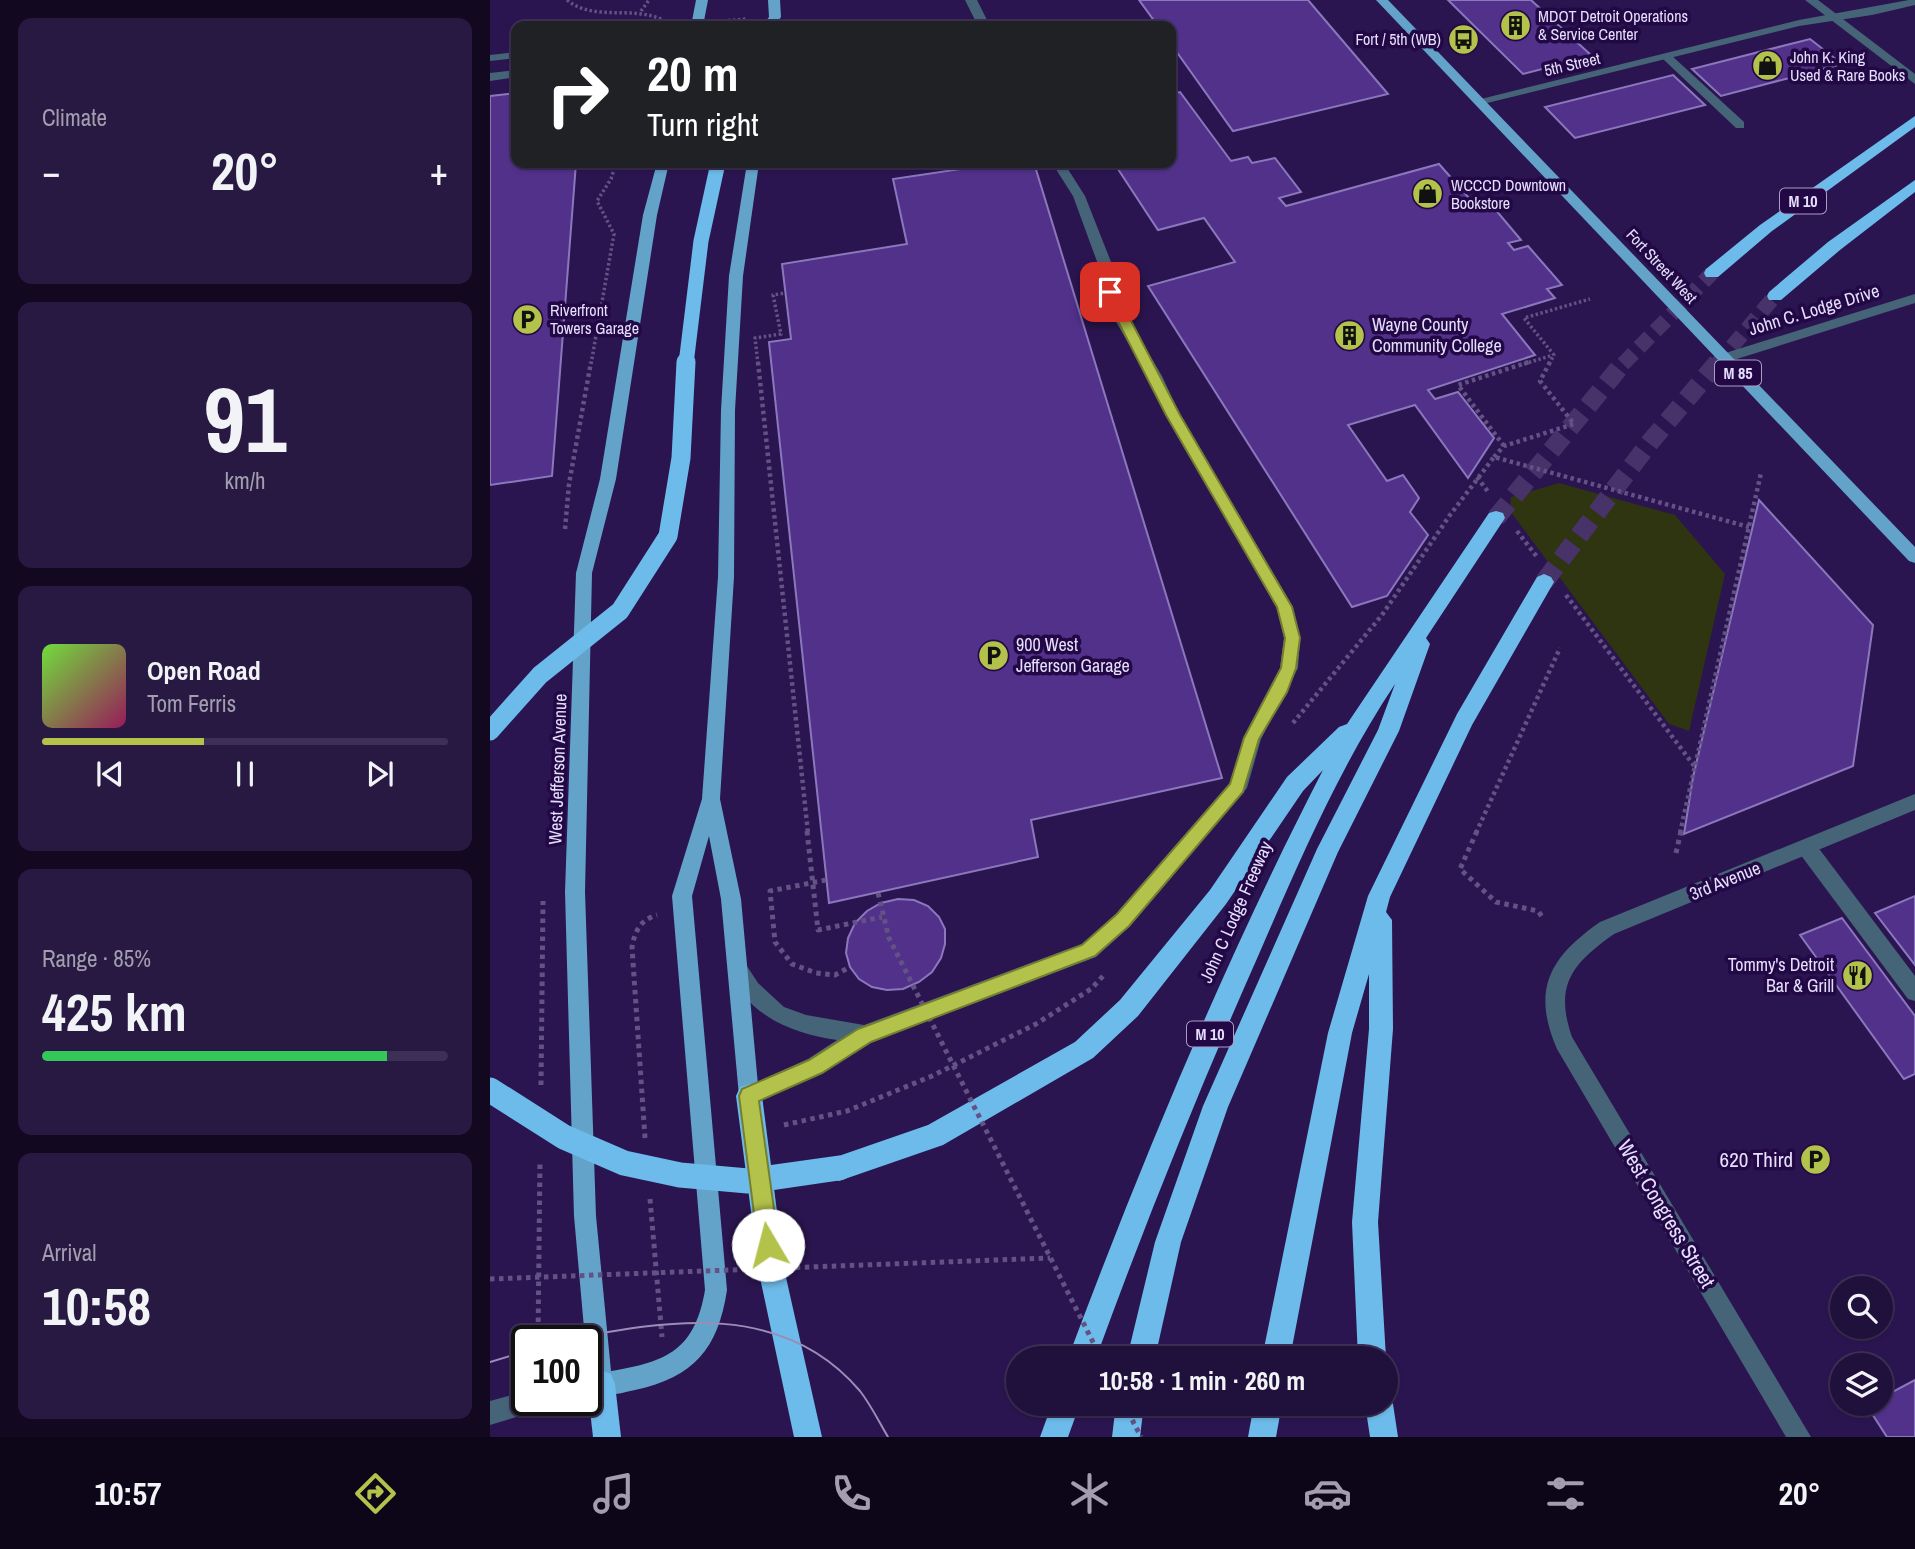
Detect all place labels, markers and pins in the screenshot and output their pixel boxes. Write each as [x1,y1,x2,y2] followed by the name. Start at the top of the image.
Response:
[1538,5,1688,45] place label: MDOT Detroit Operations & Service Center
[1498,8,1532,42] building icon: MDOT Detroit Operations & Service Center
[1447,22,1481,56] bus stop icon: Fort / 5th (WB)
[1356,28,1441,50] place label: Fort / 5th (WB)
[1790,46,1905,86] place label: John K. King Used & Rare Books
[1750,49,1784,83] shop icon: John K. King Used & Rare Books
[1451,174,1566,214] place label: WCCCD Downtown Bookstore
[1411,177,1445,211] shop icon: WCCCD Downtown Bookstore
[1080,262,1140,322] pin
[550,299,639,339] place label: Riverfront Towers Garage
[510,302,544,336] parking icon: Riverfront Towers Garage
[1372,312,1502,358] place label: Wayne County Community College
[1332,318,1366,352] building icon: Wayne County Community College
[1016,632,1130,678] place label: 900 West Jefferson Garage
[976,638,1010,672] parking icon: 900 West Jefferson Garage
[1728,952,1834,998] place label: Tommy's Detroit Bar & Grill
[1840,958,1874,992] restaurant icon: Tommy's Detroit Bar & Grill
[1799,1143,1833,1177] parking icon: 620 Third
[1720,1145,1793,1174] place label: 620 Third

